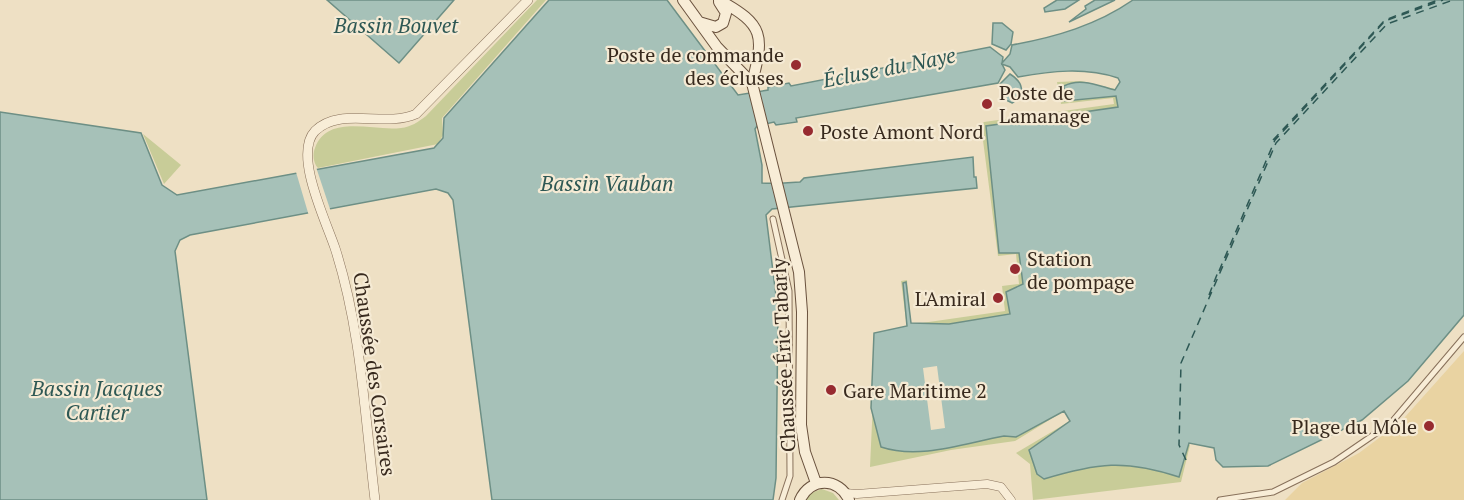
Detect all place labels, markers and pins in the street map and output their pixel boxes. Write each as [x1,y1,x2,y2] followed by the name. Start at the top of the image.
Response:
[607,41,784,91] place label: Poste de commande des écluses
[789,58,803,72] marker: Poste de commande des écluses
[999,79,1090,129] place label: Poste de Lamanage
[980,97,994,111] marker: Poste de Lamanage
[820,118,984,145] place label: Poste Amont Nord
[801,124,815,138] marker: Poste Amont Nord
[1027,245,1135,295] place label: Station de pompage
[1008,262,1022,276] marker: Station de pompage
[915,285,986,312] place label: L'Amiral
[991,291,1005,305] marker: L'Amiral
[843,377,987,404] place label: Gare Maritime 2
[824,383,838,397] marker: Gare Maritime 2
[1292,413,1417,440] place label: Plage du Môle
[1422,419,1436,433] marker: Plage du Môle

